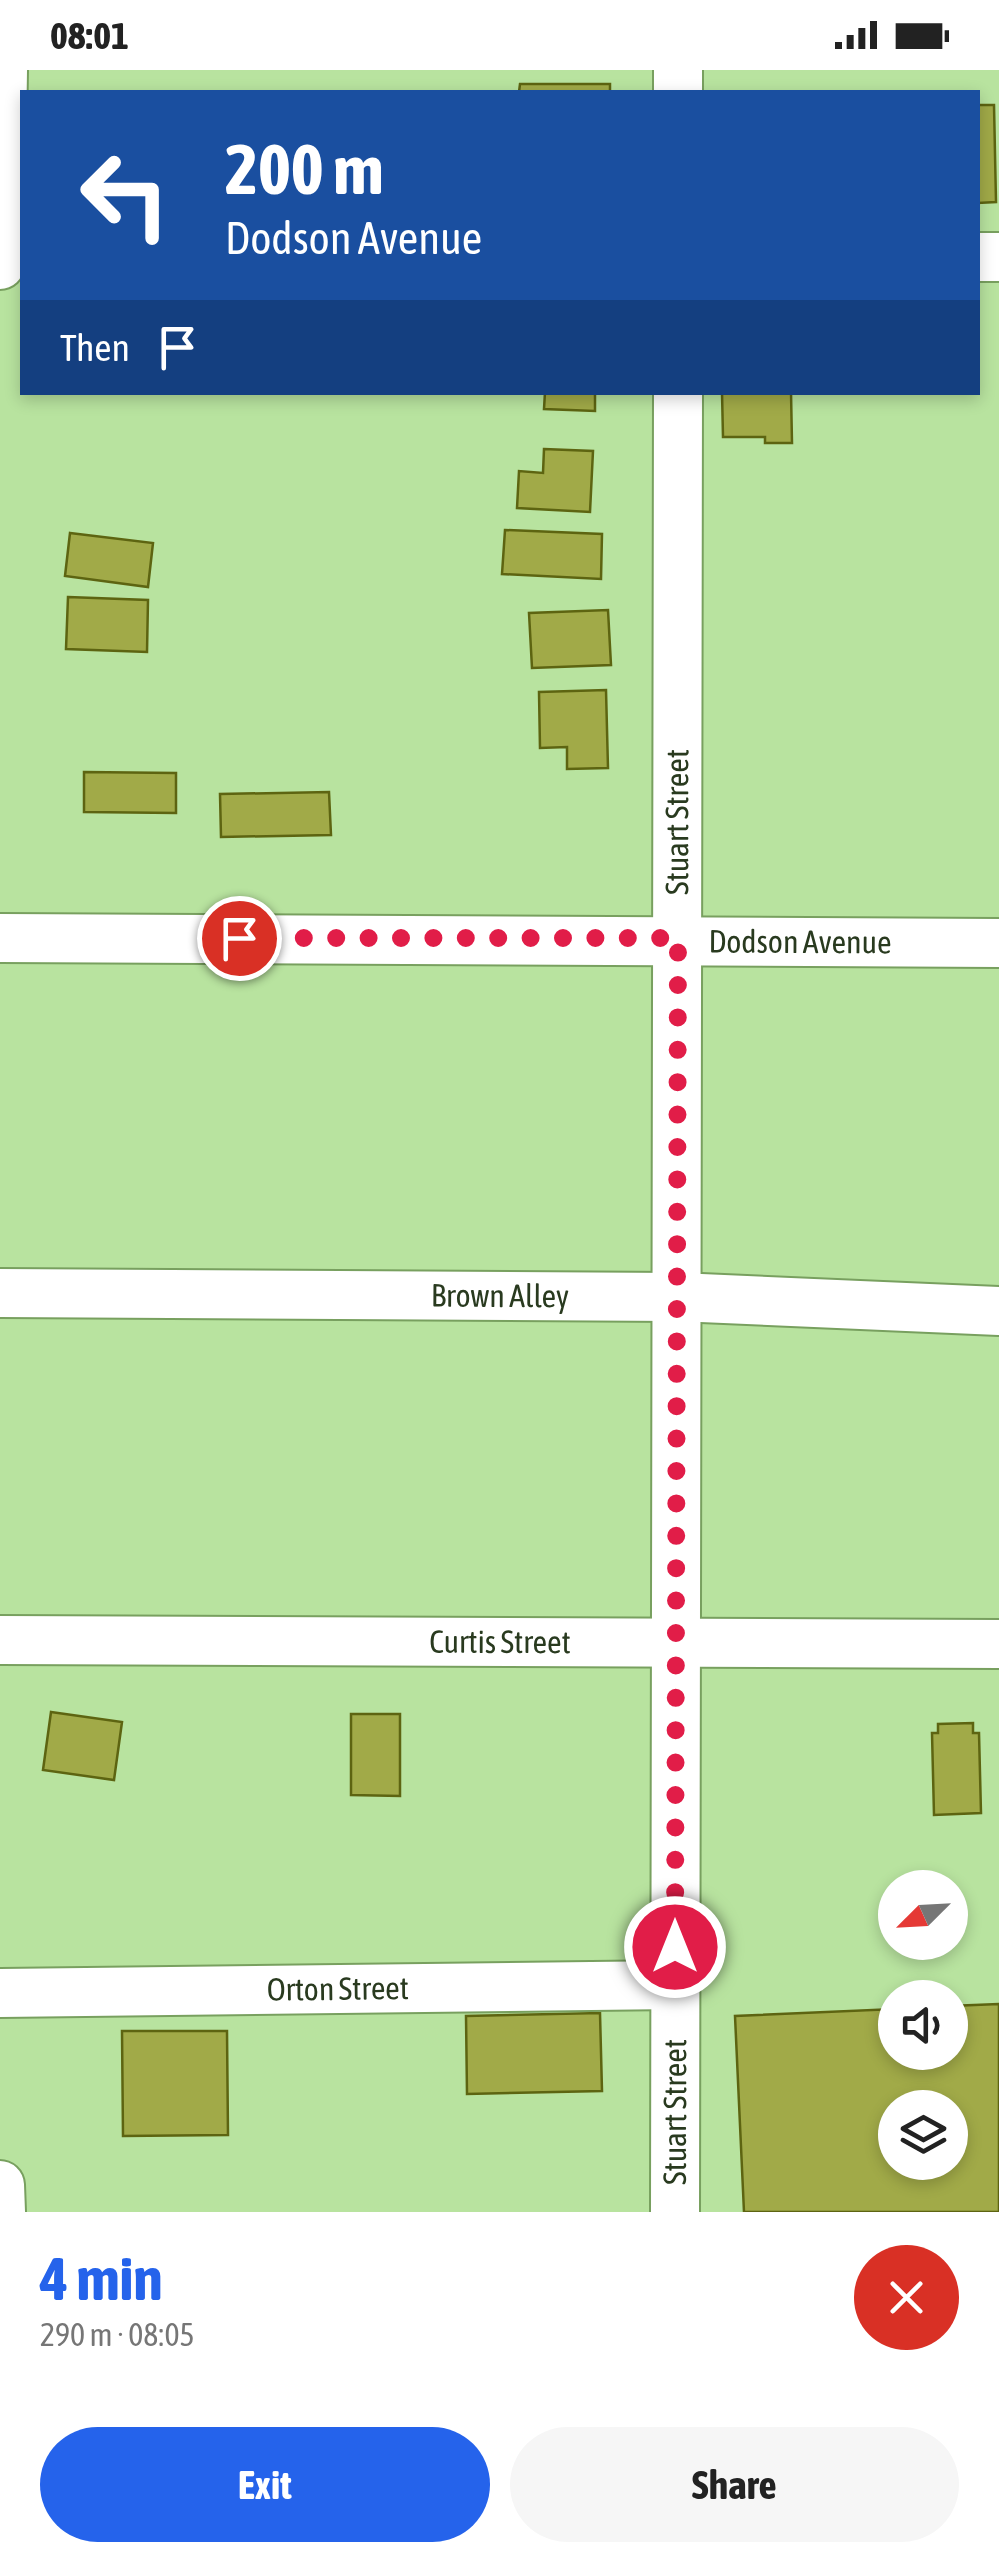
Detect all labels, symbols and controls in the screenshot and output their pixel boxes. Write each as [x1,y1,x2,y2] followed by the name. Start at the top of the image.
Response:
[50,14,129,57] text: 08:01
[225,129,384,209] text: 200 m
[60,130,190,260] icon: left
[225,212,482,264] text: Dodson Avenue
[150,320,205,375] icon: arrive
[60,326,130,369] text: Then
[658,749,695,895] street label: Stuart Street
[197,896,282,981] pin
[212,911,267,966] icon: arrive
[708,923,892,960] street label: Dodson Avenue
[431,1277,569,1314] street label: Brown Alley
[429,1623,571,1660] street label: Curtis Street
[878,1870,968,1960] north arrow
[878,1870,968,2180] map controls
[623,1895,727,1999] position arrow
[267,1969,409,2008] street label: Orton Street
[878,1980,968,2070] button: sound
[656,2039,693,2185] street label: Stuart Street
[878,2090,968,2180] button: layers
[40,2244,163,2313] text: 4 min
[854,2245,959,2350] button: close
[40,2316,195,2353] text: 290 m · 08:05
[40,2427,490,2542] button: Exit
[510,2427,959,2542] button: Share

